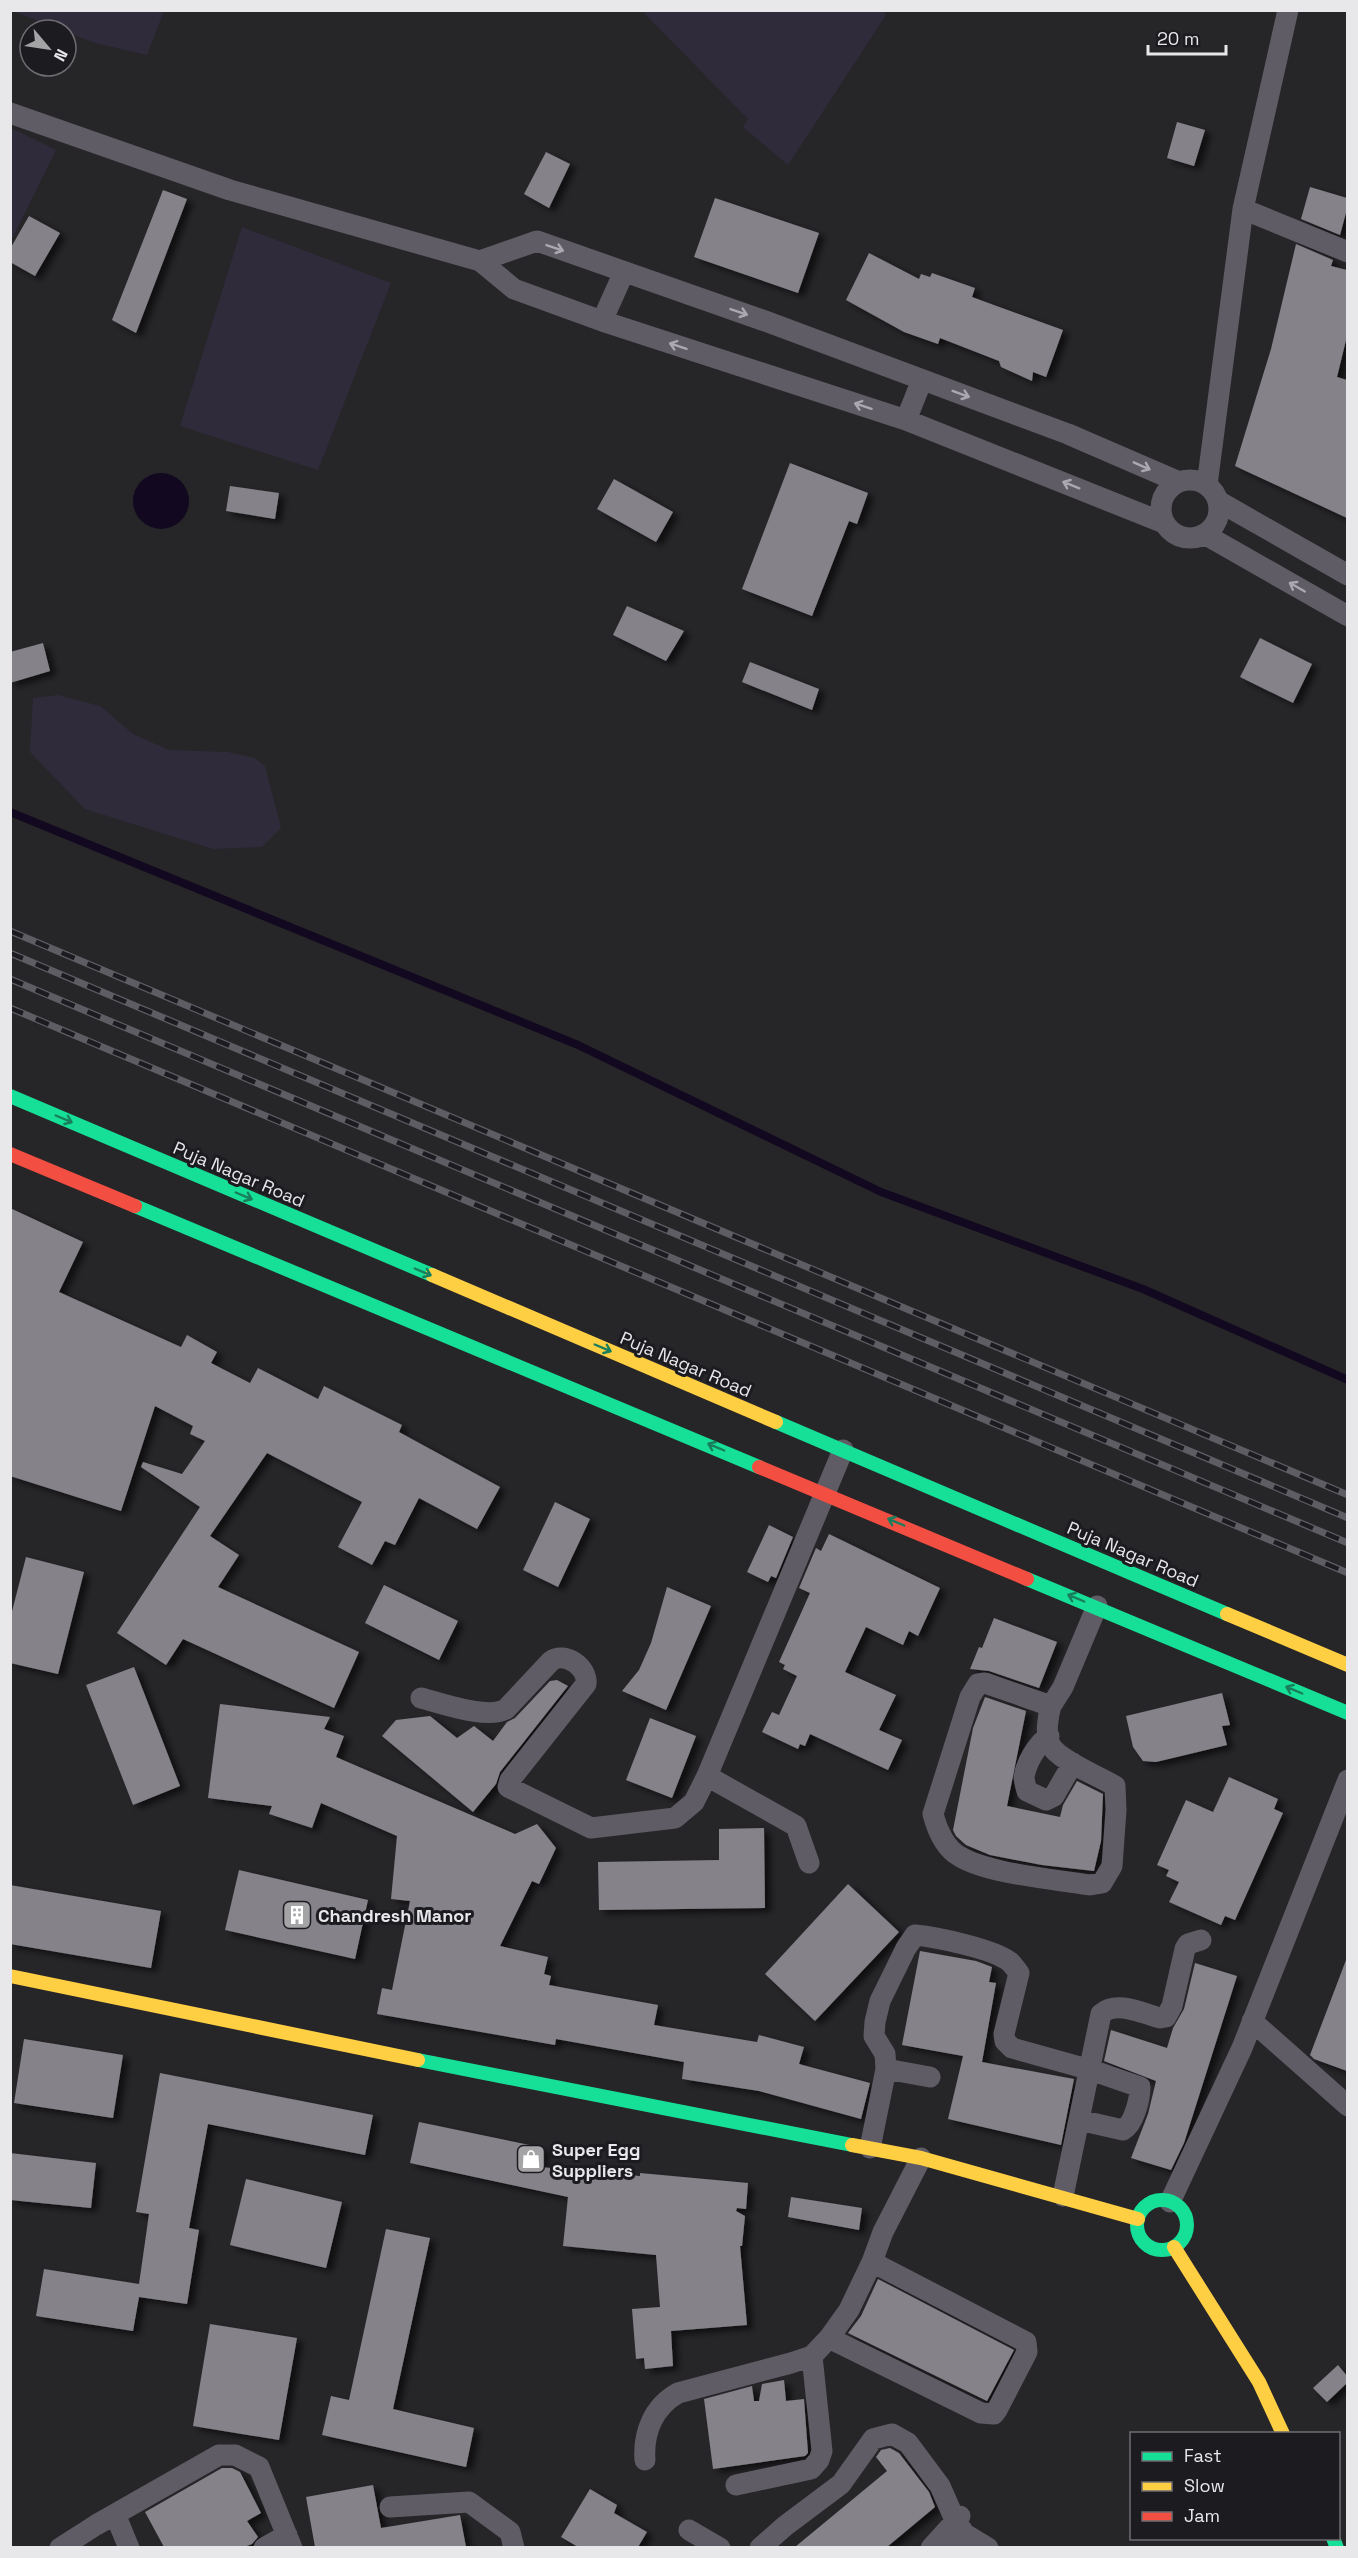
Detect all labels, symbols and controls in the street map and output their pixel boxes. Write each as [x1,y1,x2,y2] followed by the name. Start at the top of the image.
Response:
[18,18,78,78] north arrow
[1148,18,1226,56] scale bar
[1157,27,1200,50] text: 20 m
[49,45,72,65] text: N
[545,243,564,254] one-way arrow
[729,307,748,318] one-way arrow
[669,339,688,350] one-way arrow
[951,389,970,400] one-way arrow
[854,400,873,411] one-way arrow
[1133,461,1151,472] one-way arrow
[1062,479,1081,490] one-way arrow
[1288,581,1306,592] one-way arrow
[55,1114,73,1125] one-way arrow
[170,1136,308,1212] street label: Puja Nagar Road
[234,1190,252,1202] one-way arrow
[414,1267,432,1278] one-way arrow
[617,1326,755,1402] street label: Puja Nagar Road
[593,1343,611,1354] one-way arrow
[707,1441,725,1452] one-way arrow
[887,1516,905,1527] one-way arrow
[1064,1516,1202,1592] street label: Puja Nagar Road
[1067,1591,1085,1603] one-way arrow
[1285,1684,1303,1695] one-way arrow
[281,1899,313,1931] building icon: Chandresh Manor
[318,1904,471,1927] place label: Chandresh Manor
[552,2138,641,2182] place label: Super Egg Suppliers
[515,2143,547,2175] shop icon: Super Egg Suppliers
[1130,2432,1340,2540] legend
[1184,2444,1221,2467] text: Fast
[1184,2474,1225,2497] text: Slow
[1184,2504,1220,2527] text: Jam

